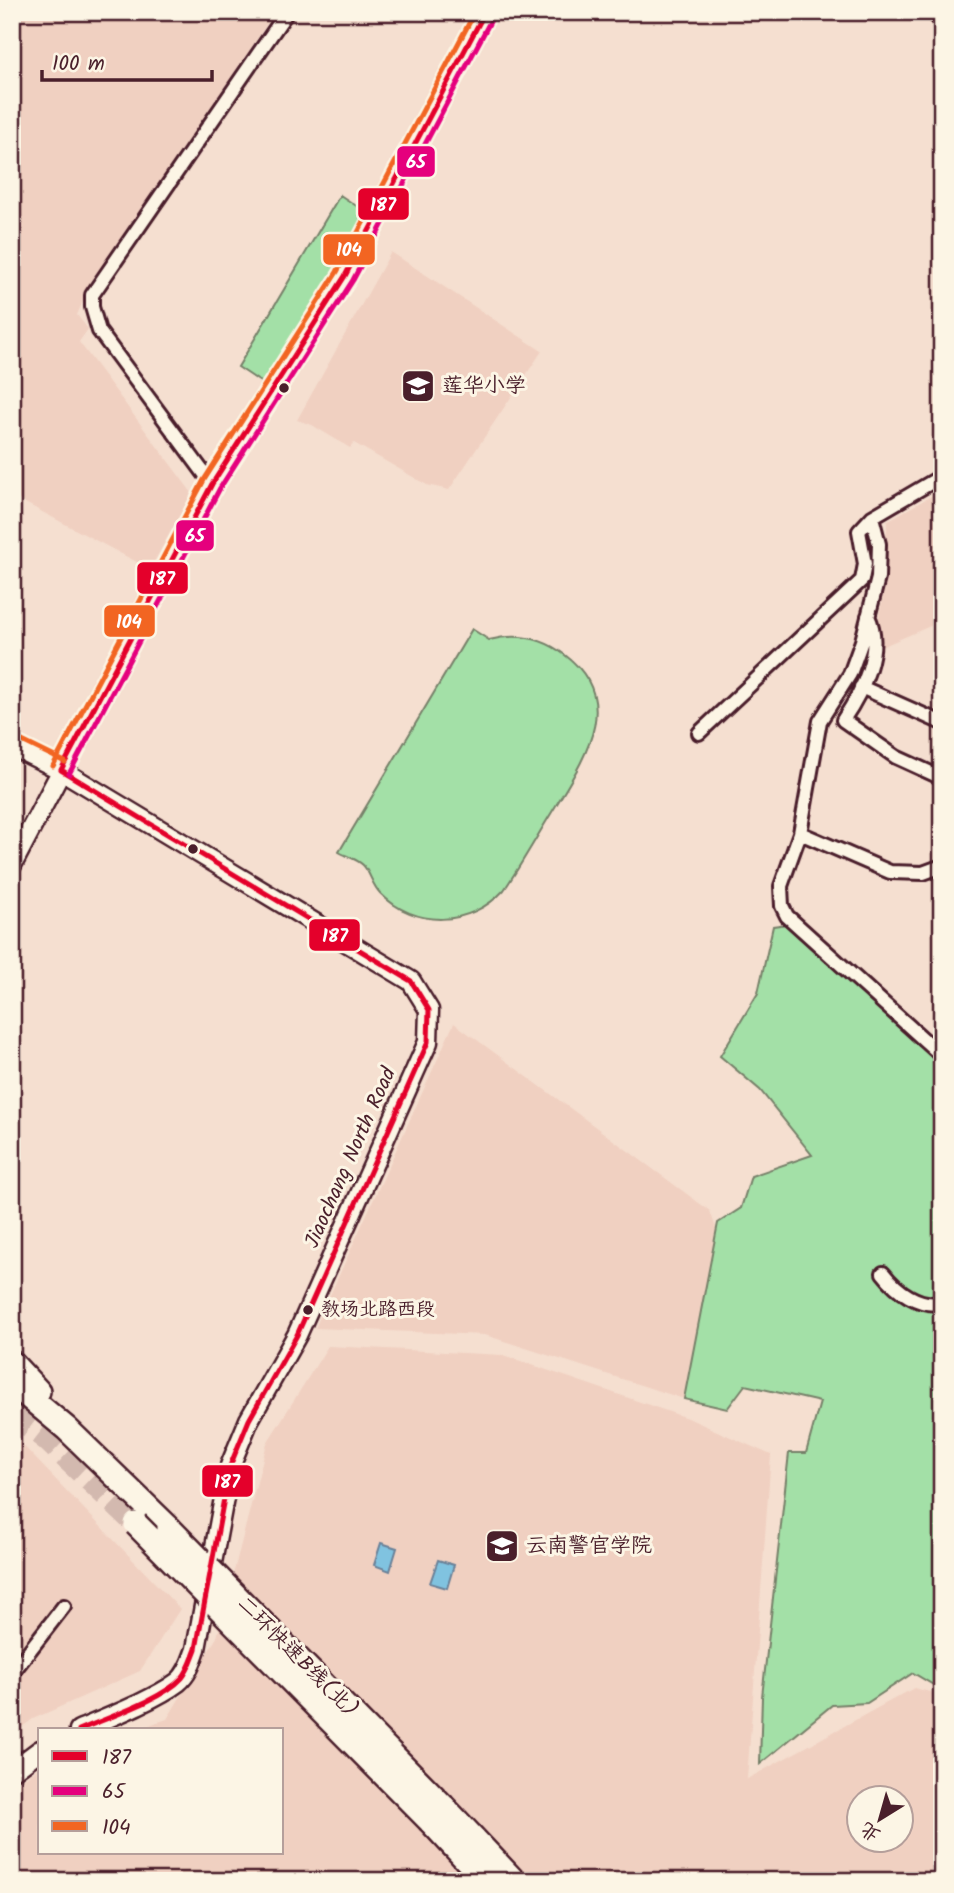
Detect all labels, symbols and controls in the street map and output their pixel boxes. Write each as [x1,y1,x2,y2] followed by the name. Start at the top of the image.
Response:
[42,38,212,82] scale bar
[52,48,105,81] text: 100 m
[396,145,436,178] line badge: 65
[406,148,427,178] text: 65
[357,187,410,221] line badge: 187
[370,191,397,221] text: 187
[322,233,376,266] line badge: 104
[336,236,363,266] text: 104
[399,367,437,405] school or university icon: 莲华小学
[442,370,526,403] place label: 莲华小学
[277,381,291,395] unlabelled marker
[175,519,215,552] line badge: 65
[185,522,206,552] text: 65
[136,561,189,595] line badge: 187
[149,565,176,595] text: 187
[103,604,156,638] line badge: 104
[116,608,143,638] text: 104
[186,842,200,856] unlabelled marker
[308,918,361,952] line badge: 187
[322,922,349,952] text: 187
[296,1062,406,1254] street label: Jiaochang North Road
[321,1295,435,1325] place label: 教场北路西段
[301,1303,315,1317] marker: 教场北路西段
[201,1464,254,1498] line badge: 187
[214,1468,241,1498] text: 187
[483,1527,521,1565] school or university icon: 云南警官学院
[526,1530,652,1563] place label: 云南警官学院
[229,1589,365,1725] street label: 二环快速B线(北)
[38,1728,284,1854] legend
[102,1742,132,1775] text: 187
[102,1776,127,1809] text: 65
[846,1784,916,1854] north arrow
[102,1812,131,1845] text: 104
[854,1813,888,1849] text: 北

